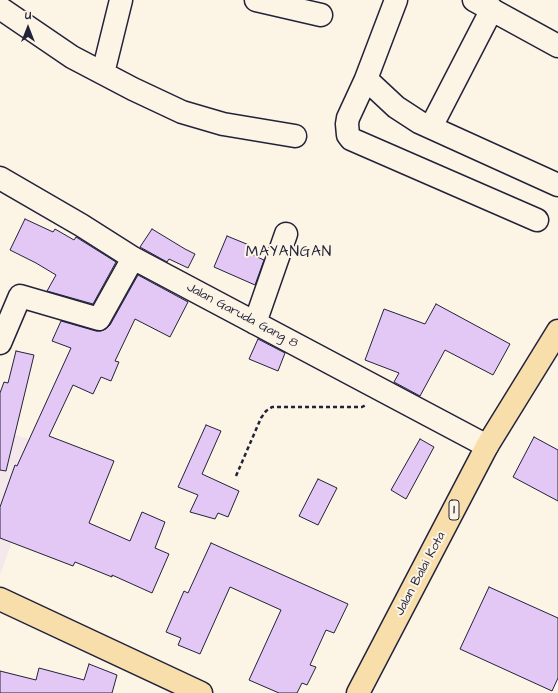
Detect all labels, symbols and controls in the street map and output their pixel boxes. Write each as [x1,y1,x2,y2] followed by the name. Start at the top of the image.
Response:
[8,8,48,48] north arrow
[25,8,31,23] text: U
[246,244,332,262] district label: MAYANGAN
[184,280,300,352] street label: Jalan Garuda Gang 8
[449,500,459,520] road number: 1
[392,529,450,619] street label: Jalan Balai Kota

